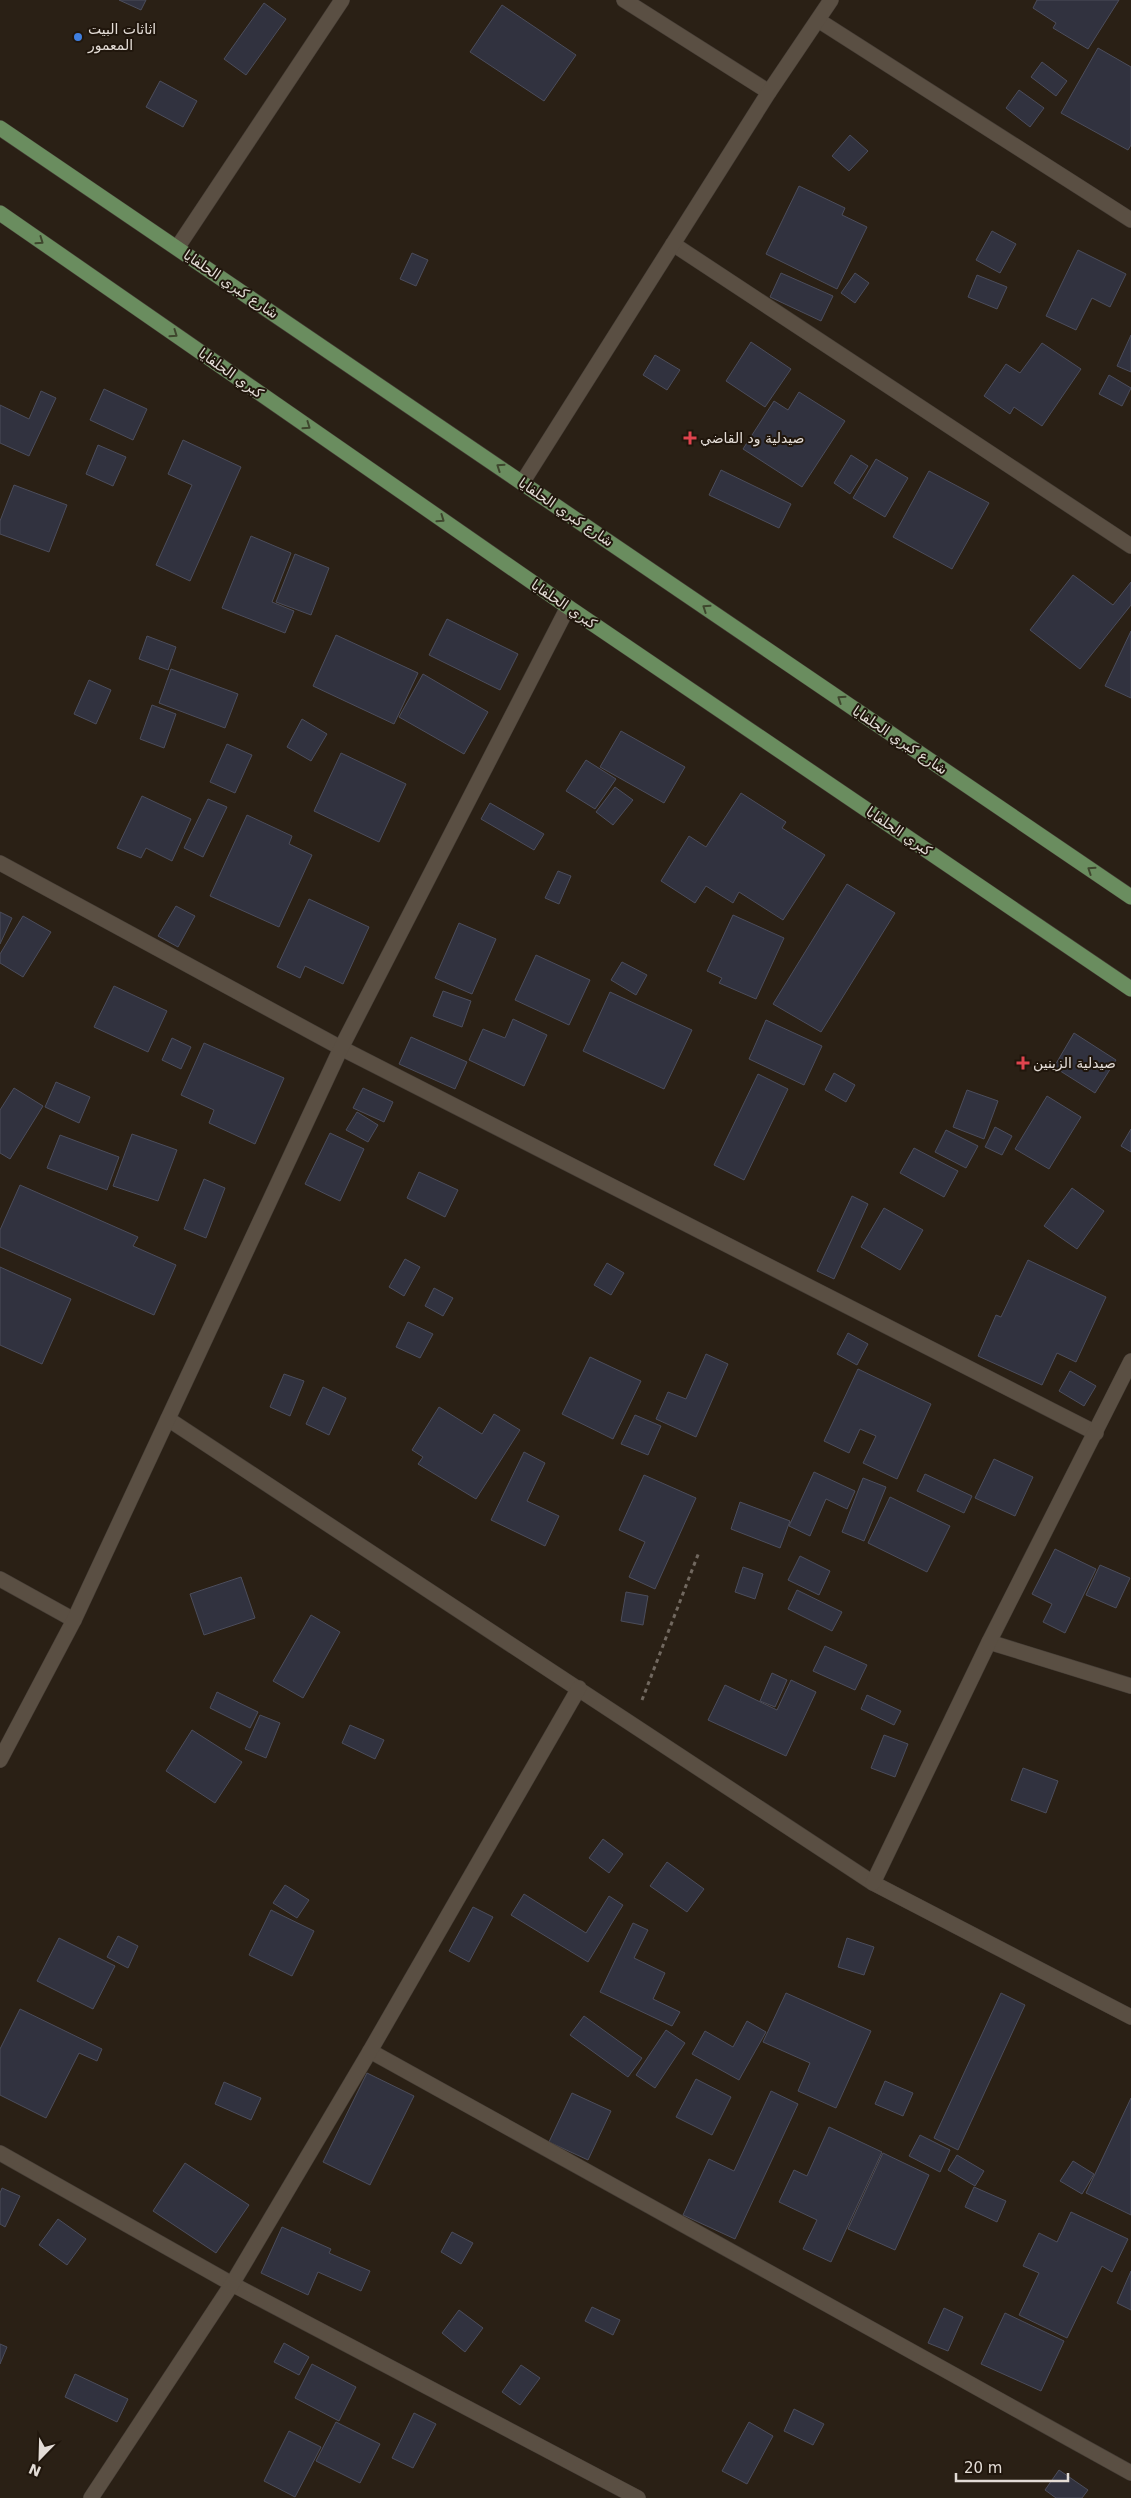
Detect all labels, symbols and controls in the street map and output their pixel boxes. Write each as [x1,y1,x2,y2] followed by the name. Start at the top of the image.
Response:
[87,21,156,54] place label: اثاثات البيت المعمور
[72,31,84,43] marker: اثاثات البيت المعمور
[34,235,44,244] one-way arrow
[180,246,281,322] street label: شارع كبري الحلفايا
[168,328,177,337] one-way arrow
[195,345,267,402] street label: كبري الحلفايا
[301,420,311,429] one-way arrow
[700,430,804,447] place label: صيدلية ود القاضي
[684,432,696,444] marker: صيدلية ود القاضي
[496,464,505,473] one-way arrow
[515,474,616,550] street label: شارع كبري الحلفايا
[435,513,444,522] one-way arrow
[528,576,600,633] street label: كبري الحلفايا
[702,605,712,614] one-way arrow
[837,696,846,705] one-way arrow
[849,702,950,778] street label: شارع كبري الحلفايا
[863,803,935,860] street label: كبري الحلفايا
[1087,866,1096,876] one-way arrow
[1033,1055,1116,1072] place label: صيدلية الزينين
[1017,1057,1029,1069] marker: صيدلية الزينين
[15,2433,65,2483] north arrow
[956,2450,1068,2482] scale bar
[964,2459,1002,2477] text: 20 m
[26,2460,43,2480] text: N

